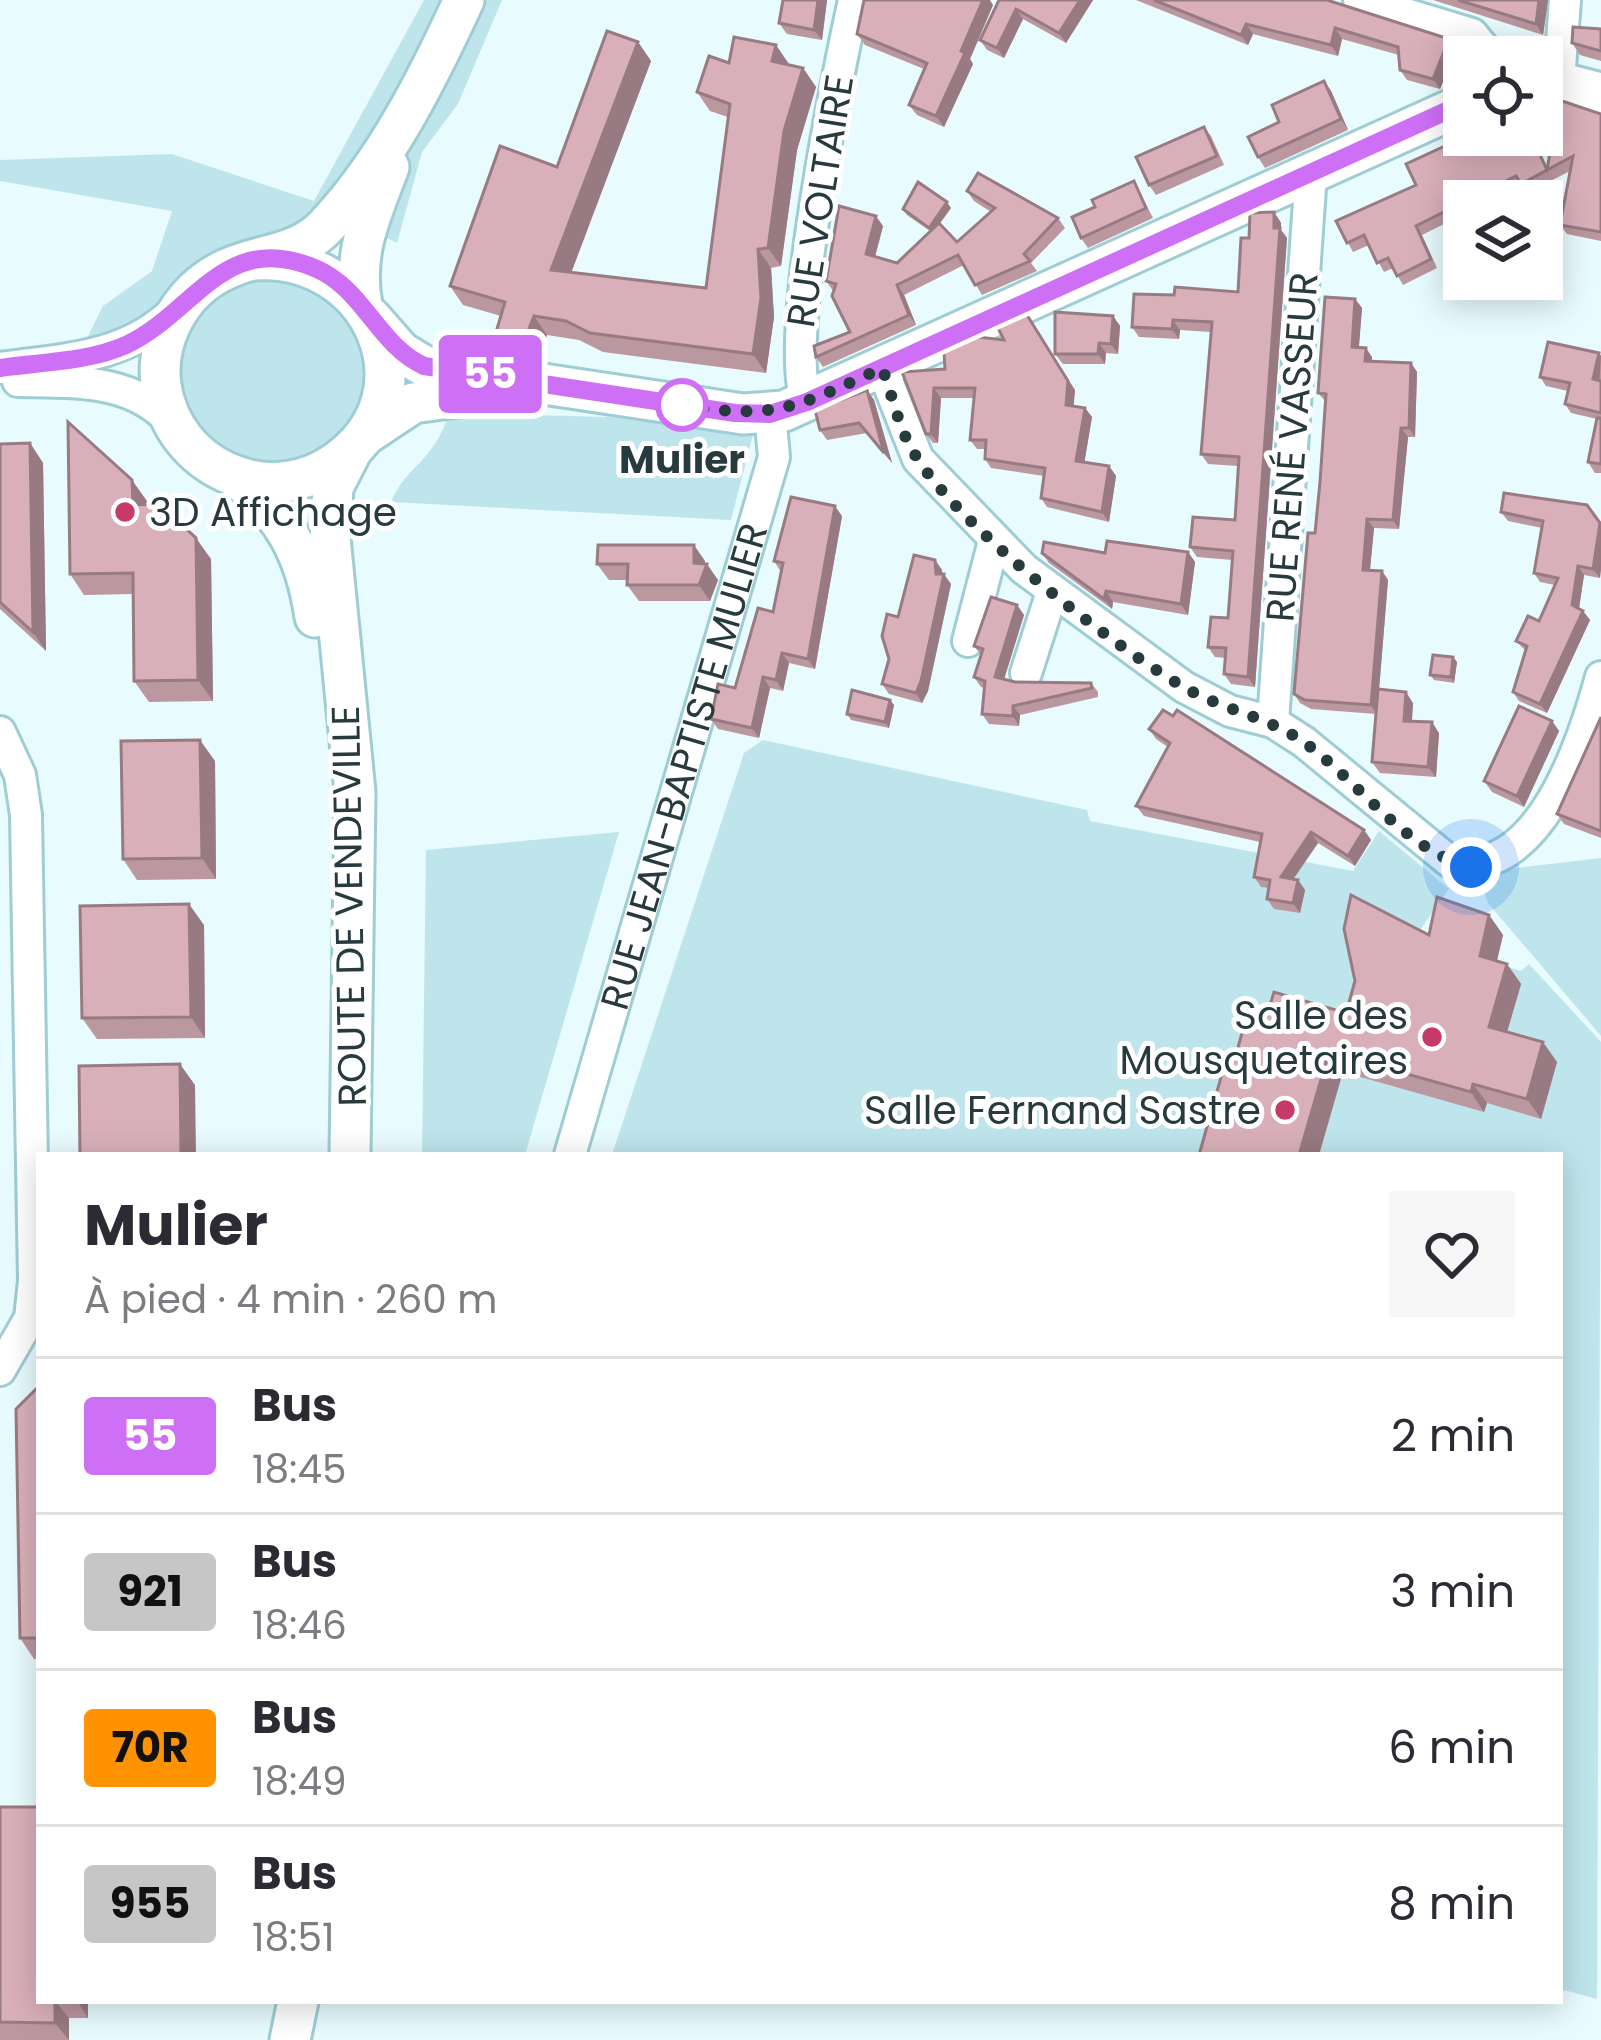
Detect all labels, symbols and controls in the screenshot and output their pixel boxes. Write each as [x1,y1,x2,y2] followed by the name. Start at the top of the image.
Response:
[1443,36,1563,300] map controls
[1443,36,1563,156] button: locate
[773,71,867,331] street label: RUE VOLTAIRE
[1443,180,1563,300] button: layers
[1252,270,1332,624] street label: RUE RENÉ VASSEUR
[436,335,544,413] line badge: 55
[463,344,517,403] text: 55
[657,380,707,430] marker: Mulier
[619,432,745,487] place label: Mulier
[149,485,397,540] place label: 3D Affichage
[112,499,138,525] marker: 3D Affichage
[586,516,781,1016] street label: RUE JEAN-BAPTISTE MULIER
[318,705,380,1107] street label: ROUTE DE VENDEVILLE
[1441,837,1501,897] your location
[1119,988,1408,1088] place label: Salle des Mousquetaires
[1419,1024,1445,1050] marker: Salle des Mousquetaires
[864,1083,1261,1138] place label: Salle Fernand Sastre
[1272,1097,1298,1123] marker: Salle Fernand Sastre
[84,1185,268,1265] text: Mulier
[1389,1191,1515,1317] button: heart
[84,1272,497,1327] text: À pied · 4 min · 260 m
[252,1374,337,1437] text: Bus
[1391,1404,1515,1467] text: 2 min
[123,1406,177,1465] text: 55
[252,1442,346,1497] text: 18:45
[252,1530,337,1593] text: Bus
[1390,1560,1515,1623] text: 3 min
[117,1562,183,1621] text: 921
[252,1598,347,1653] text: 18:46
[252,1686,337,1749] text: Bus
[1388,1716,1515,1779] text: 6 min
[111,1718,189,1777] text: 70R
[252,1754,347,1809] text: 18:49
[252,1842,337,1905] text: Bus
[1388,1872,1515,1935] text: 8 min
[110,1874,190,1933] text: 955
[252,1910,334,1965] text: 18:51

